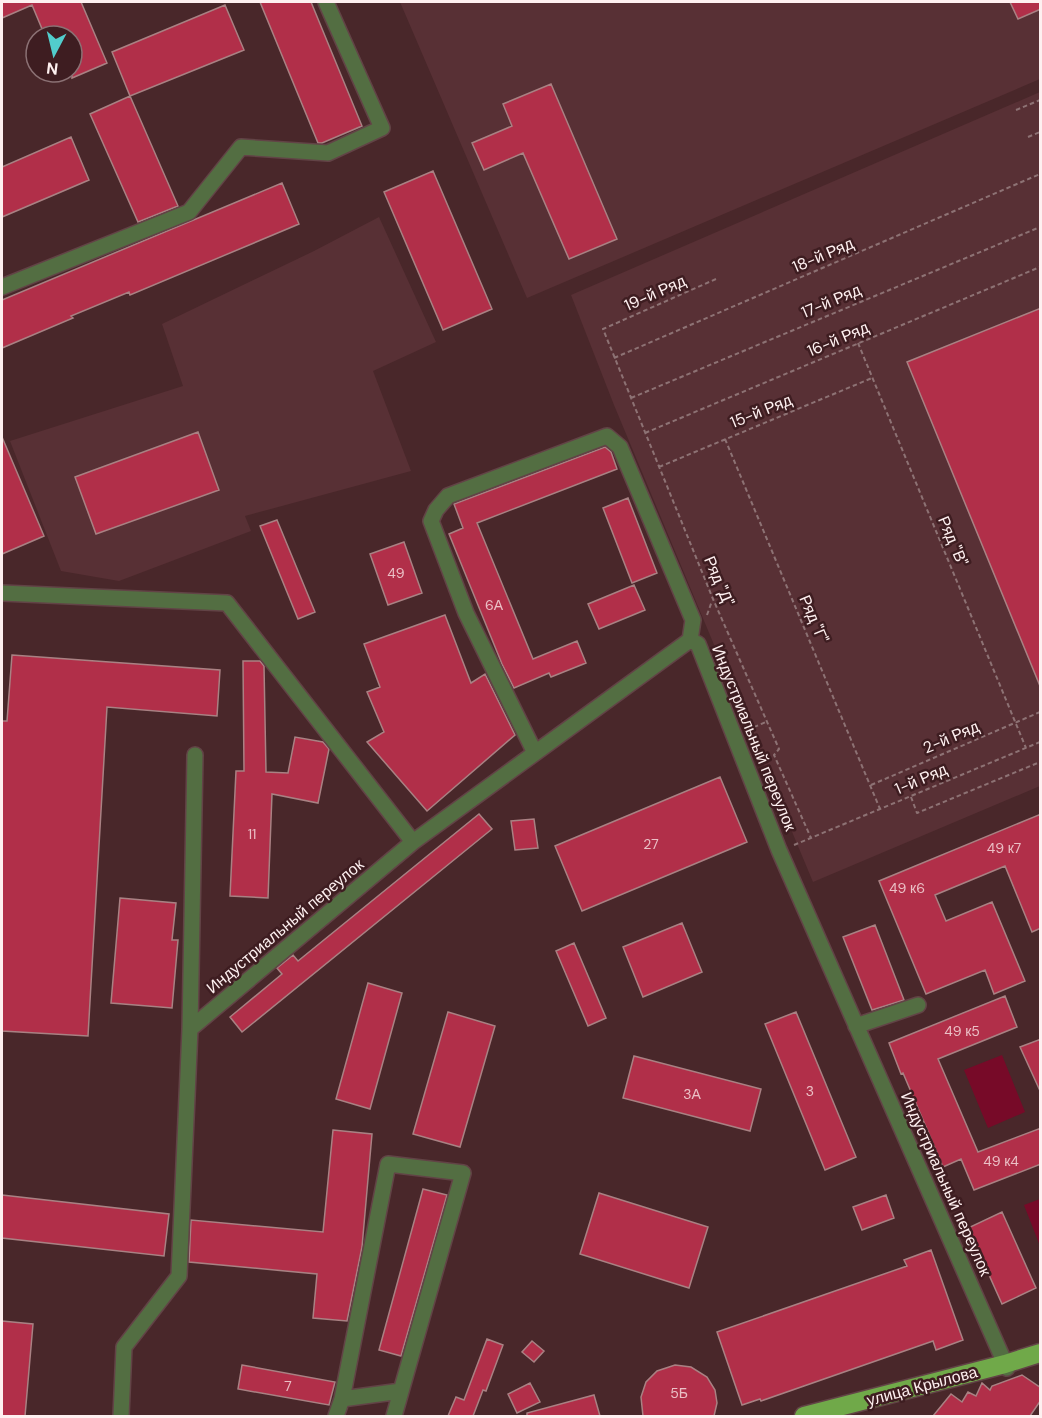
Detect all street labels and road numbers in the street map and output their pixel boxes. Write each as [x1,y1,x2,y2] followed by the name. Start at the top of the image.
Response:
[789,232,857,277] street label: 18-й Ряд
[621,270,690,316] street label: 19-й Ряд
[798,279,865,323] street label: 17-й Ряд
[804,316,873,361] street label: 16-й Ряд
[727,389,796,433] street label: 15-й Ряд
[933,513,973,570] street label: Ряд "В"
[699,553,739,610] street label: Ряд "Д"
[794,592,834,647] street label: Ряд "Г"
[707,642,801,835] street label: Индустриальный переулок
[920,716,983,758] street label: 2-й Ряд
[892,758,951,799] street label: 1-й Ряд
[202,853,369,998] street label: Индустриальный переулок
[896,1089,996,1280] street label: Индустриальный переулок
[864,1361,980,1411] street label: улица Крылова

